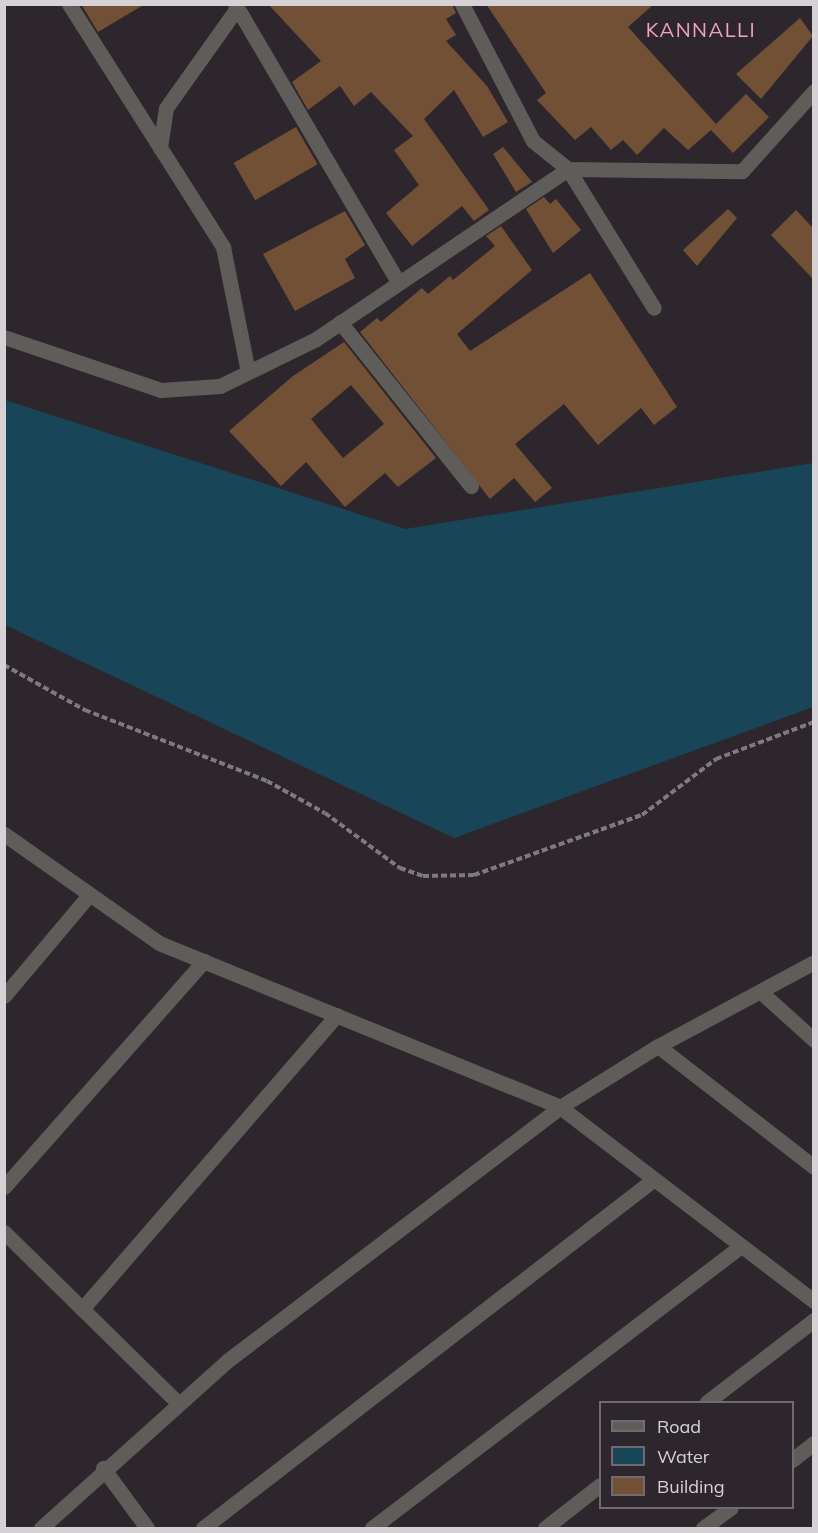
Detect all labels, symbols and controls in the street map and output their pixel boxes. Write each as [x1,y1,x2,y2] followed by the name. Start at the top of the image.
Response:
[646,17,756,41] district label: KANNALLI
[599,1401,794,1509] legend
[657,1415,701,1438] text: Road
[657,1445,709,1468] text: Water
[657,1475,725,1498] text: Building

